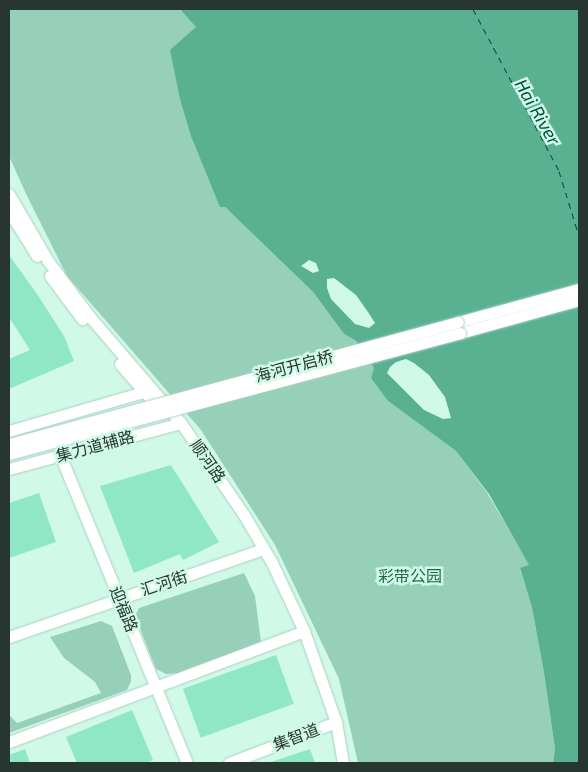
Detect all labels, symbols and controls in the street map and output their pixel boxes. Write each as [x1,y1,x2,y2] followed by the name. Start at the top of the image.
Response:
[510,75,566,149] water label: Hai River
[253,346,335,386] street label: 海河开启桥
[54,426,136,466] street label: 集力道辅路
[186,436,230,486] street label: 顺河路
[138,566,190,600] street label: 汇河街
[378,566,442,586] park label: 彩带公园
[106,583,142,635] street label: 迎福路
[270,719,322,755] street label: 集智道

